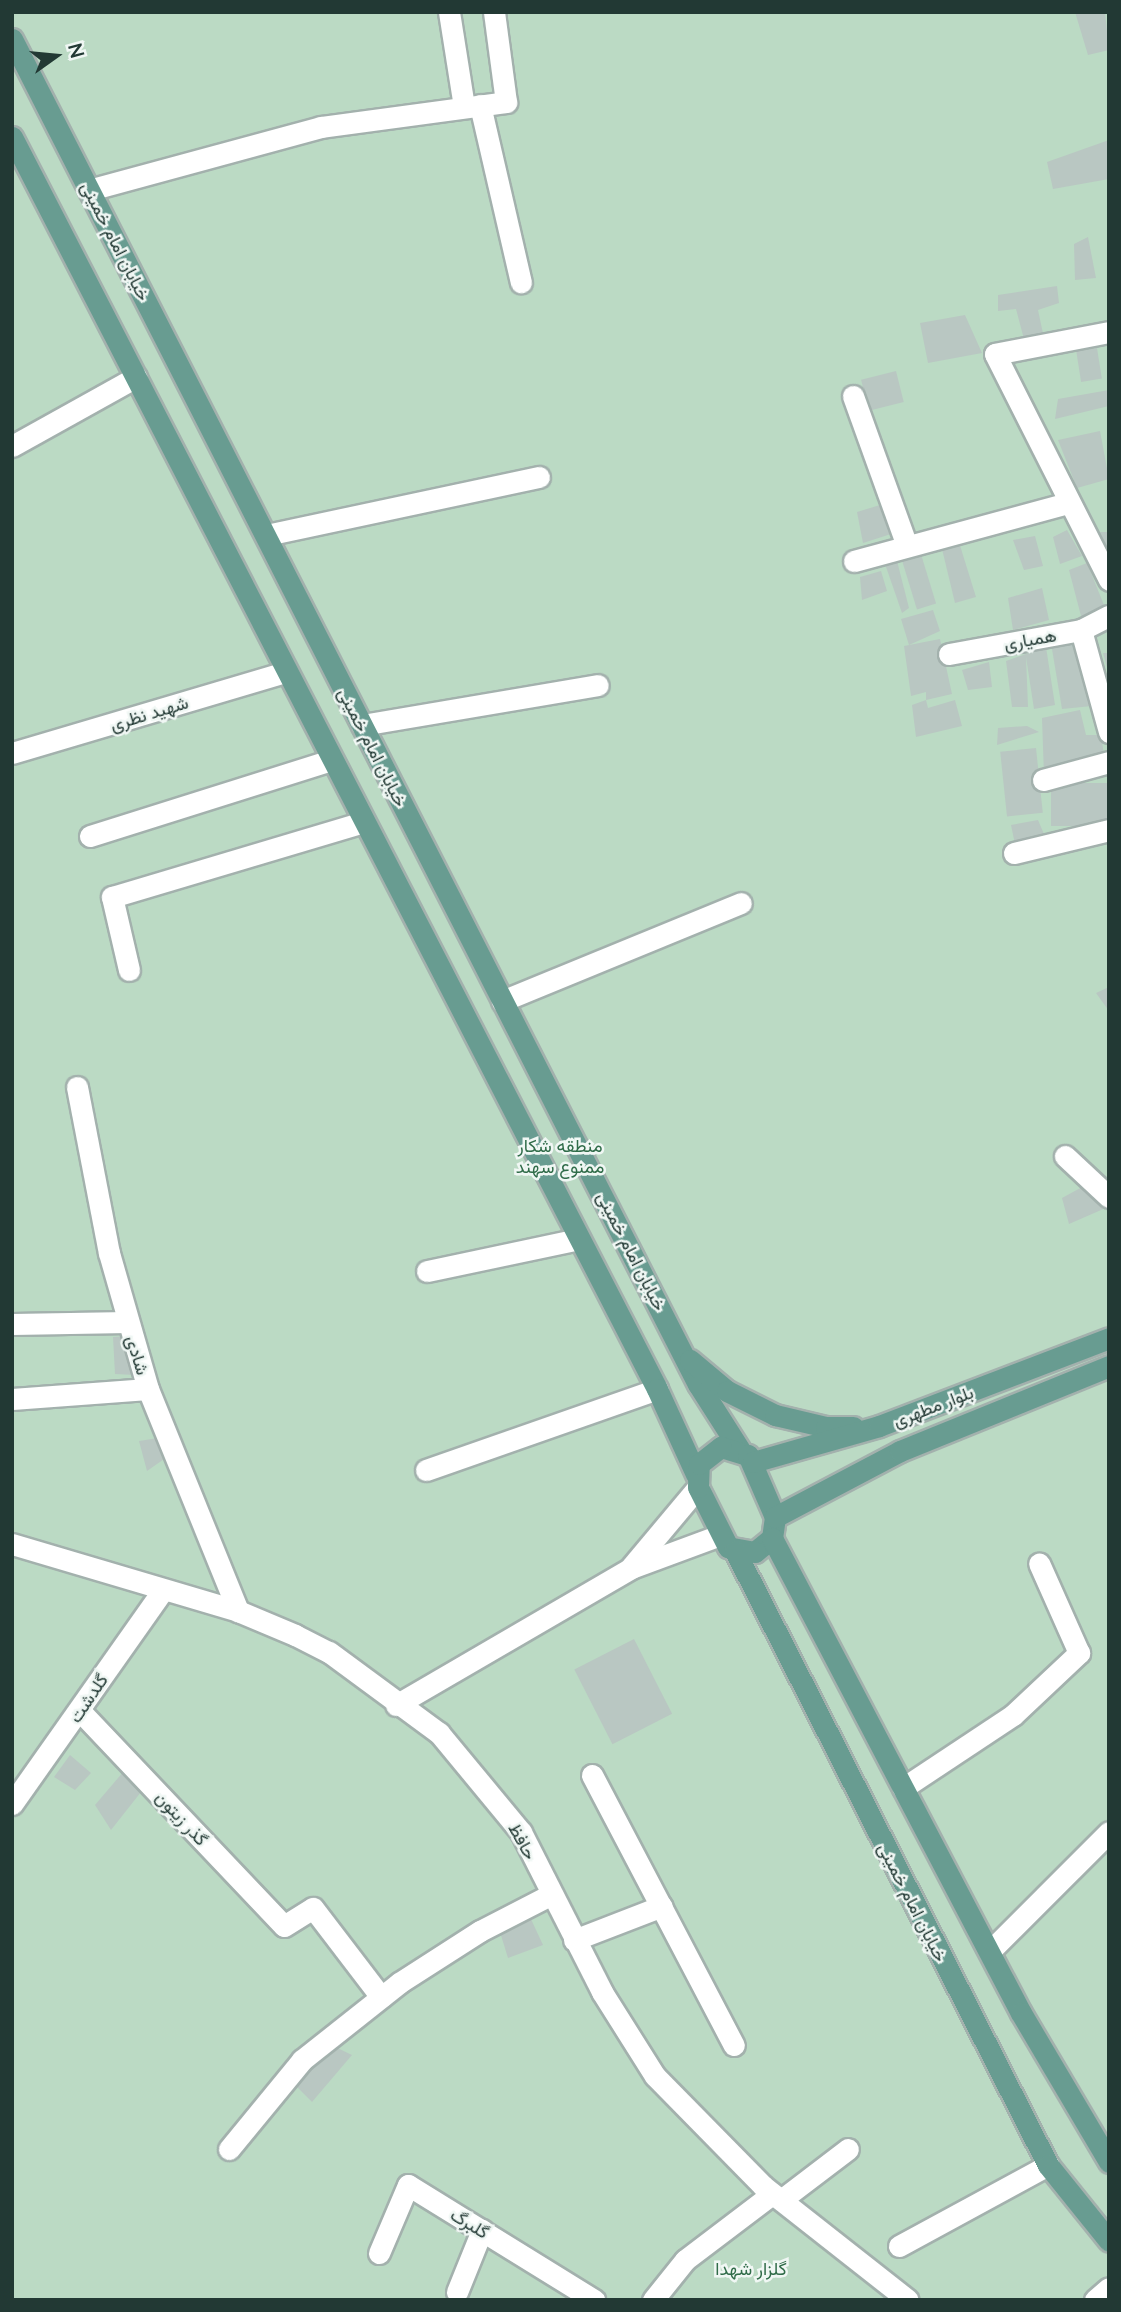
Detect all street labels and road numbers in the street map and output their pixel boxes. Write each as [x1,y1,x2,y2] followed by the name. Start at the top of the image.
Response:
[77,178,155,304] street label: خیابان امام خمینی
[1002,624,1058,654] street label: همیاری
[334,684,412,810] street label: خیابان امام خمینی
[107,691,191,735] street label: شهید نظری
[593,1188,671,1314] street label: خیابان امام خمینی
[122,1333,154,1377] street label: شادی
[890,1381,976,1431] street label: بلوار مطهری
[64,1669,112,1727] street label: گلدشت
[151,1786,213,1850] street label: گذر زیتون
[504,1819,542,1863] street label: حافظ
[874,1839,952,1965] street label: خیابان امام خمینی
[447,2203,493,2243] street label: گلبرگ

